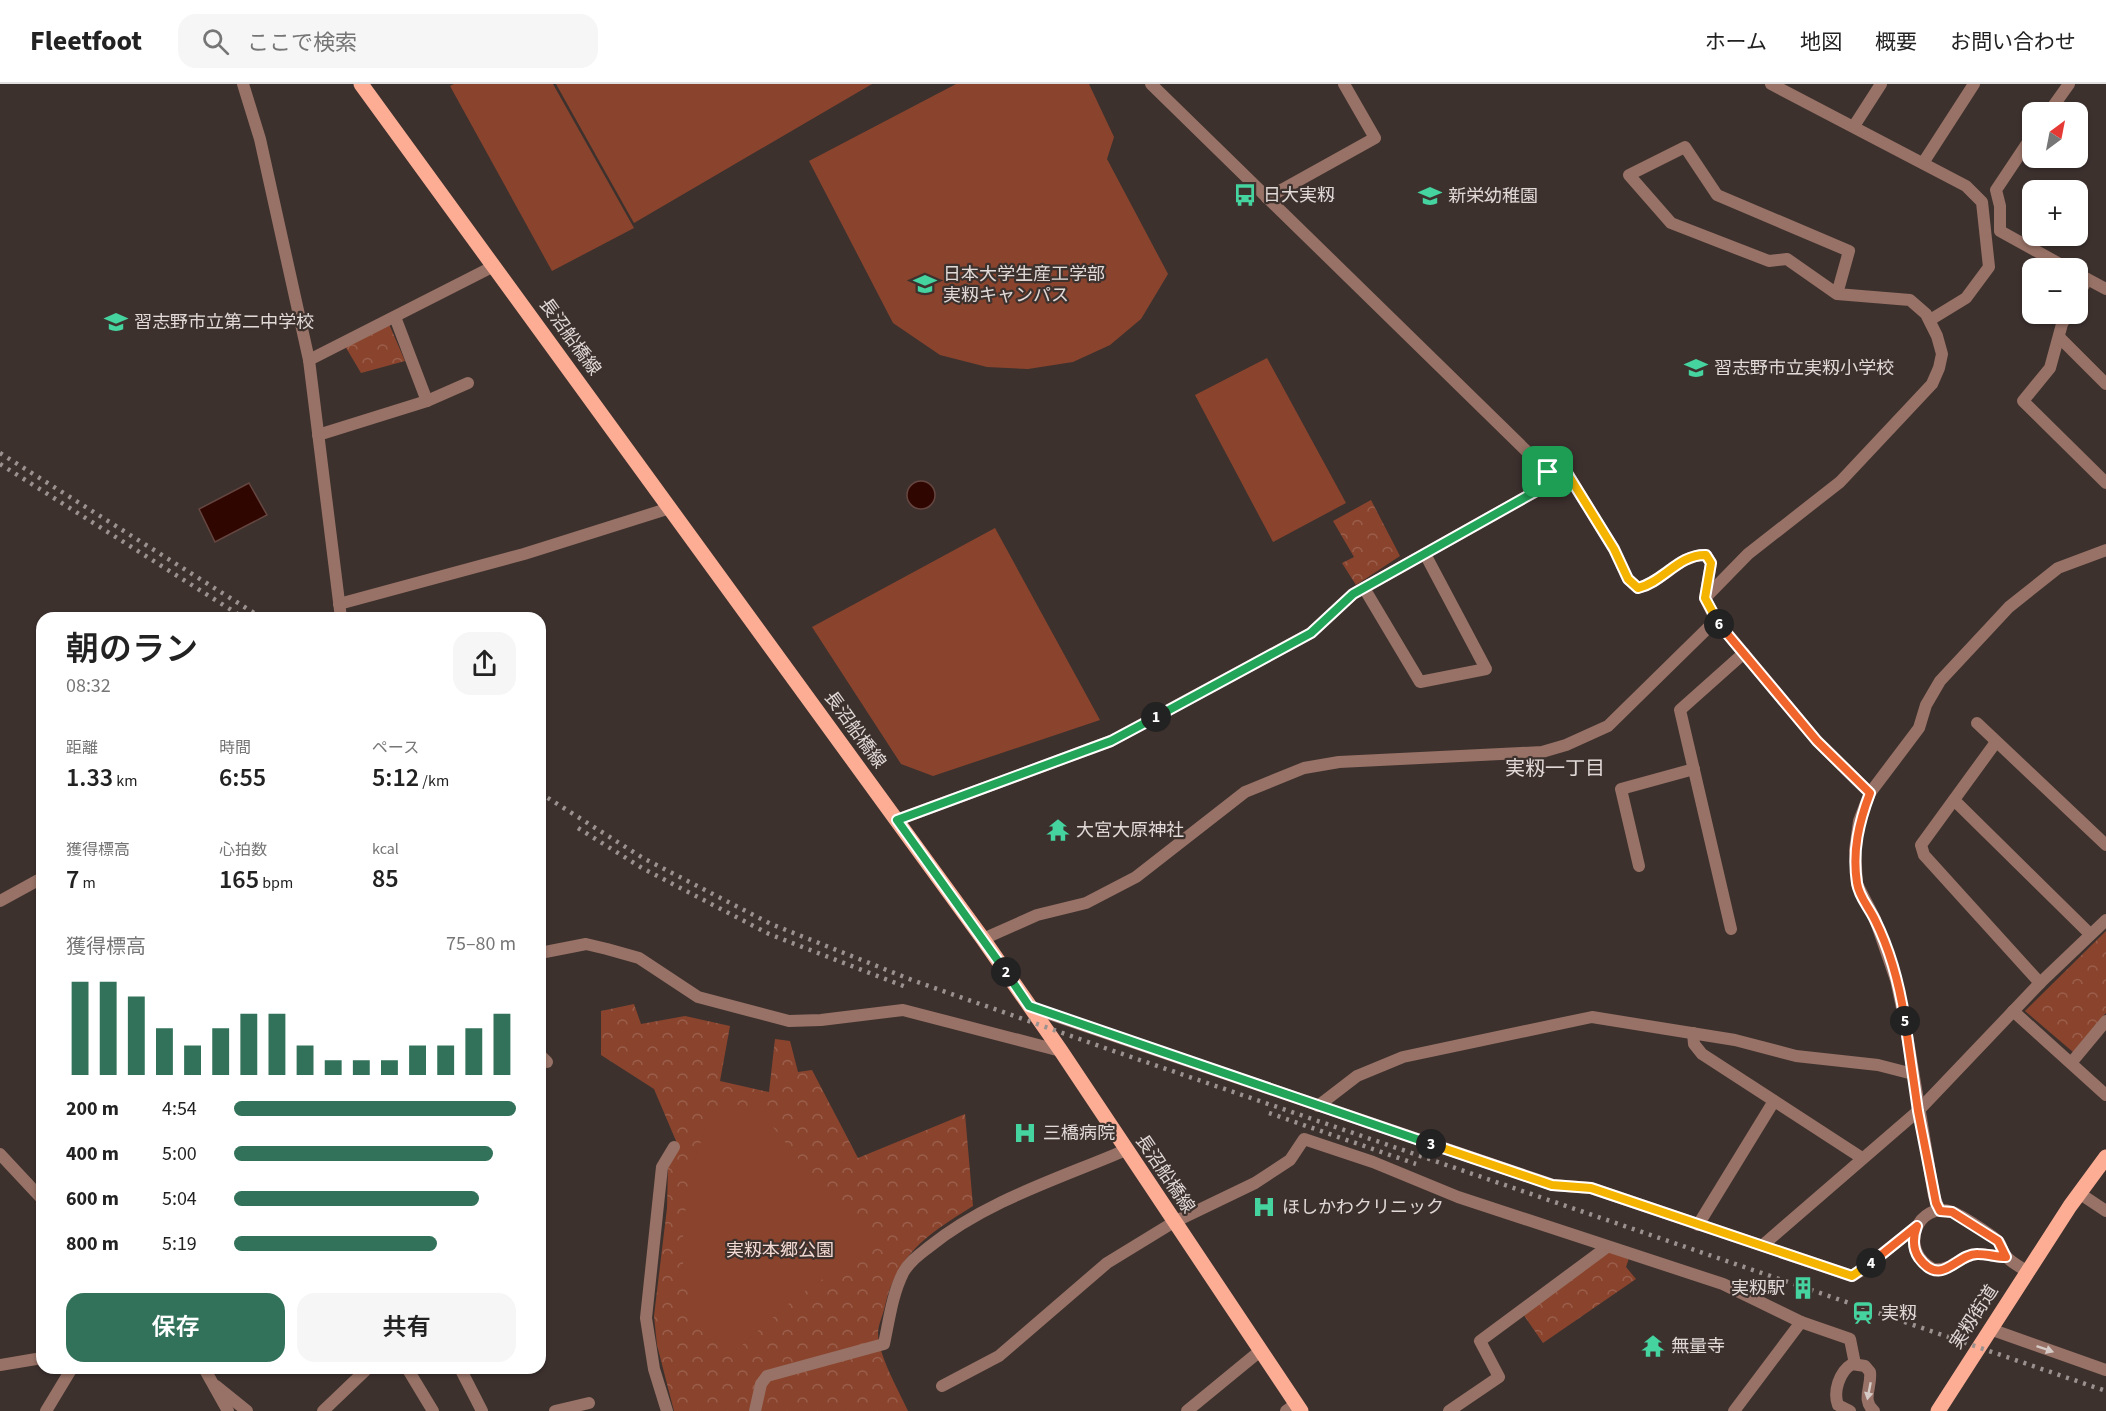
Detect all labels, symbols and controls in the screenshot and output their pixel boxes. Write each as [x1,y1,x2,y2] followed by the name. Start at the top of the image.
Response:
[178,14,598,68] search box
[30,21,142,61] text: Fleetfoot
[199,25,232,58] icon: search
[247,27,357,59] text: ここで検索
[1705,27,1767,57] text: ホーム
[1800,27,1842,57] text: 地図
[1875,27,1917,57] text: 概要
[1950,27,2076,57] text: お問い合わせ
[2022,102,2088,168] north arrow
[2022,102,2088,324] map controls
[2022,180,2088,246] button: +
[1232,182,1258,208] bus stop icon: 日大実籾
[1263,183,1335,208] place label: 日大実籾
[1417,183,1443,209] school or university icon: 新栄幼稚園
[1448,184,1538,209] place label: 新栄幼稚園
[2022,258,2088,324] button: −
[943,262,1105,308] place label: 日本大学生産工学部 実籾キャンパス
[912,271,938,297] school or university icon: 日本大学生産工学部 実籾キャンパス
[533,293,607,381] street label: 長沼船橋線
[103,309,129,335] school or university icon: 習志野市立第二中学校
[134,310,314,335] place label: 習志野市立第二中学校
[1683,355,1709,381] school or university icon: 習志野市立実籾小学校
[1714,356,1894,381] place label: 習志野市立実籾小学校
[1522,446,1573,497] pin
[1531,455,1564,488] icon: arrive
[1704,609,1734,639] pin: 6
[1715,613,1723,635] text: 6
[66,626,198,673] text: 朝のラン
[453,632,516,695] button: share
[66,672,111,700] text: 08:32
[818,686,892,774] street label: 長沼船橋線
[1141,702,1171,732] pin: 1
[1152,706,1160,728] text: 1
[66,737,98,759] text: 距離
[219,737,251,759] text: 時間
[372,737,419,759] text: ペース
[1505,755,1605,783] district label: 実籾一丁目
[66,759,113,796] text: 1.33
[219,759,266,796] text: 6:55
[372,759,419,796] text: 5:12
[113,770,138,792] text: km
[419,770,449,792] text: /km
[1045,817,1071,843] temple icon: 大宮大原神社
[1076,818,1184,843] place label: 大宮大原神社
[372,838,399,860] text: kcal
[66,839,130,861] text: 獲得標高
[219,839,267,861] text: 心拍数
[372,860,399,897] text: 85
[66,861,79,898] text: 7
[219,861,259,898] text: 165
[79,872,96,894] text: m
[259,872,293,894] text: bpm
[446,930,516,958] text: 75–80 m
[66,933,146,961] text: 獲得標高
[991,957,1021,987] pin: 2
[1002,961,1010,983] text: 2
[1890,1006,1920,1036] pin: 5
[1901,1010,1909,1032] text: 5
[66,1095,119,1123] text: 200 m
[162,1095,197,1123] text: 4:54
[1012,1120,1038,1146] hospital icon: 三橋病院
[1043,1121,1115,1146] place label: 三橋病院
[1416,1129,1446,1159] pin: 3
[1129,1130,1201,1218] street label: 長沼船橋線
[1427,1133,1435,1155] text: 3
[66,1140,119,1168] text: 400 m
[162,1140,197,1168] text: 5:00
[66,1185,119,1213] text: 600 m
[162,1185,197,1213] text: 5:04
[1251,1194,1277,1220] hospital icon: ほしかわクリニック
[1282,1195,1444,1220] place label: ほしかわクリニック
[66,1230,119,1258] text: 800 m
[162,1230,197,1258] text: 5:19
[726,1238,834,1263] park label: 実籾本郷公園
[1856,1248,1886,1278] pin: 4
[1867,1252,1875,1274] text: 4
[1790,1275,1816,1301] building icon: 実籾駅
[1731,1276,1785,1301] place label: 実籾駅
[1944,1280,2004,1354] street label: 実籾街道
[66,1293,285,1362] button: 保存
[297,1293,516,1362] button: 共有
[1850,1300,1876,1326] station icon: 実籾
[1881,1301,1917,1326] place label: 実籾
[1640,1333,1666,1359] temple icon: 無量寺
[1671,1334,1725,1359] place label: 無量寺
[2036,1344,2054,1354] one-way arrow
[1864,1382,1873,1401] one-way arrow

